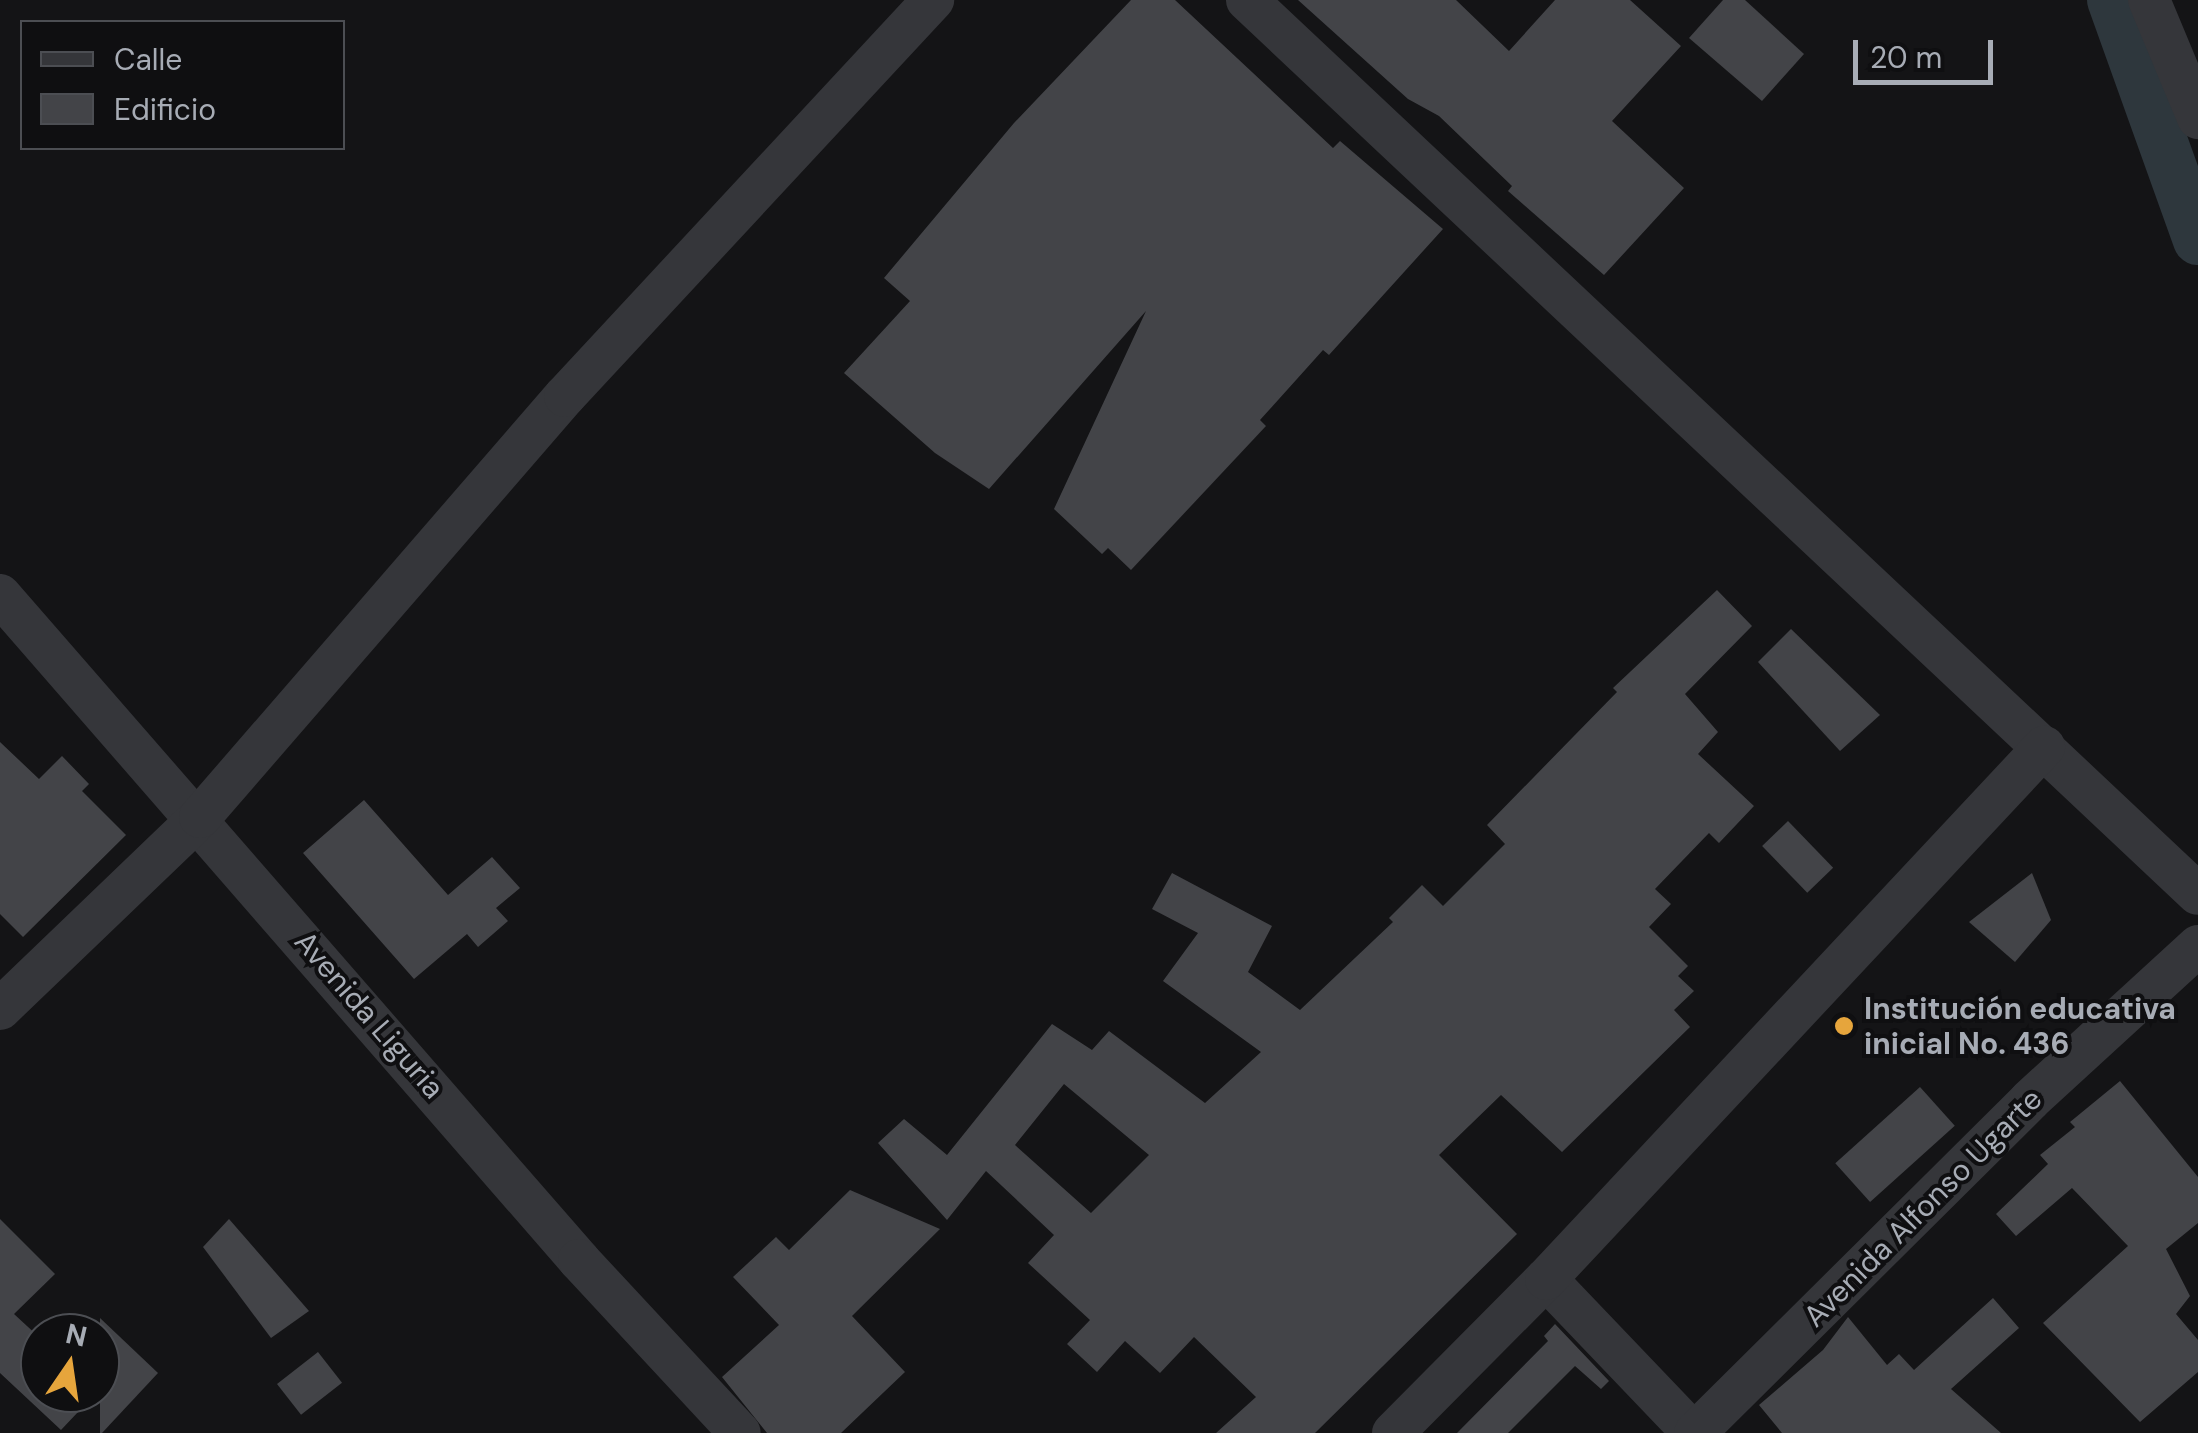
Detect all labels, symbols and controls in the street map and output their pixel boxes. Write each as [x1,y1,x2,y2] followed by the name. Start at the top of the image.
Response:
[20,20,345,150] legend
[1858,20,1998,82] scale bar
[1870,38,1942,77] text: 20 m
[114,40,182,79] text: Calle
[114,90,216,129] text: Edificio
[287,924,451,1106] street label: Avenida Liguria
[1864,991,2176,1062] place label: Institución educativa inicial No. 436
[1833,1015,1855,1037] marker: Institución educativa inicial No. 436
[1796,1081,2050,1335] street label: Avenida Alfonso Ugarte
[20,1313,120,1413] north arrow
[62,1315,91,1356] text: N

